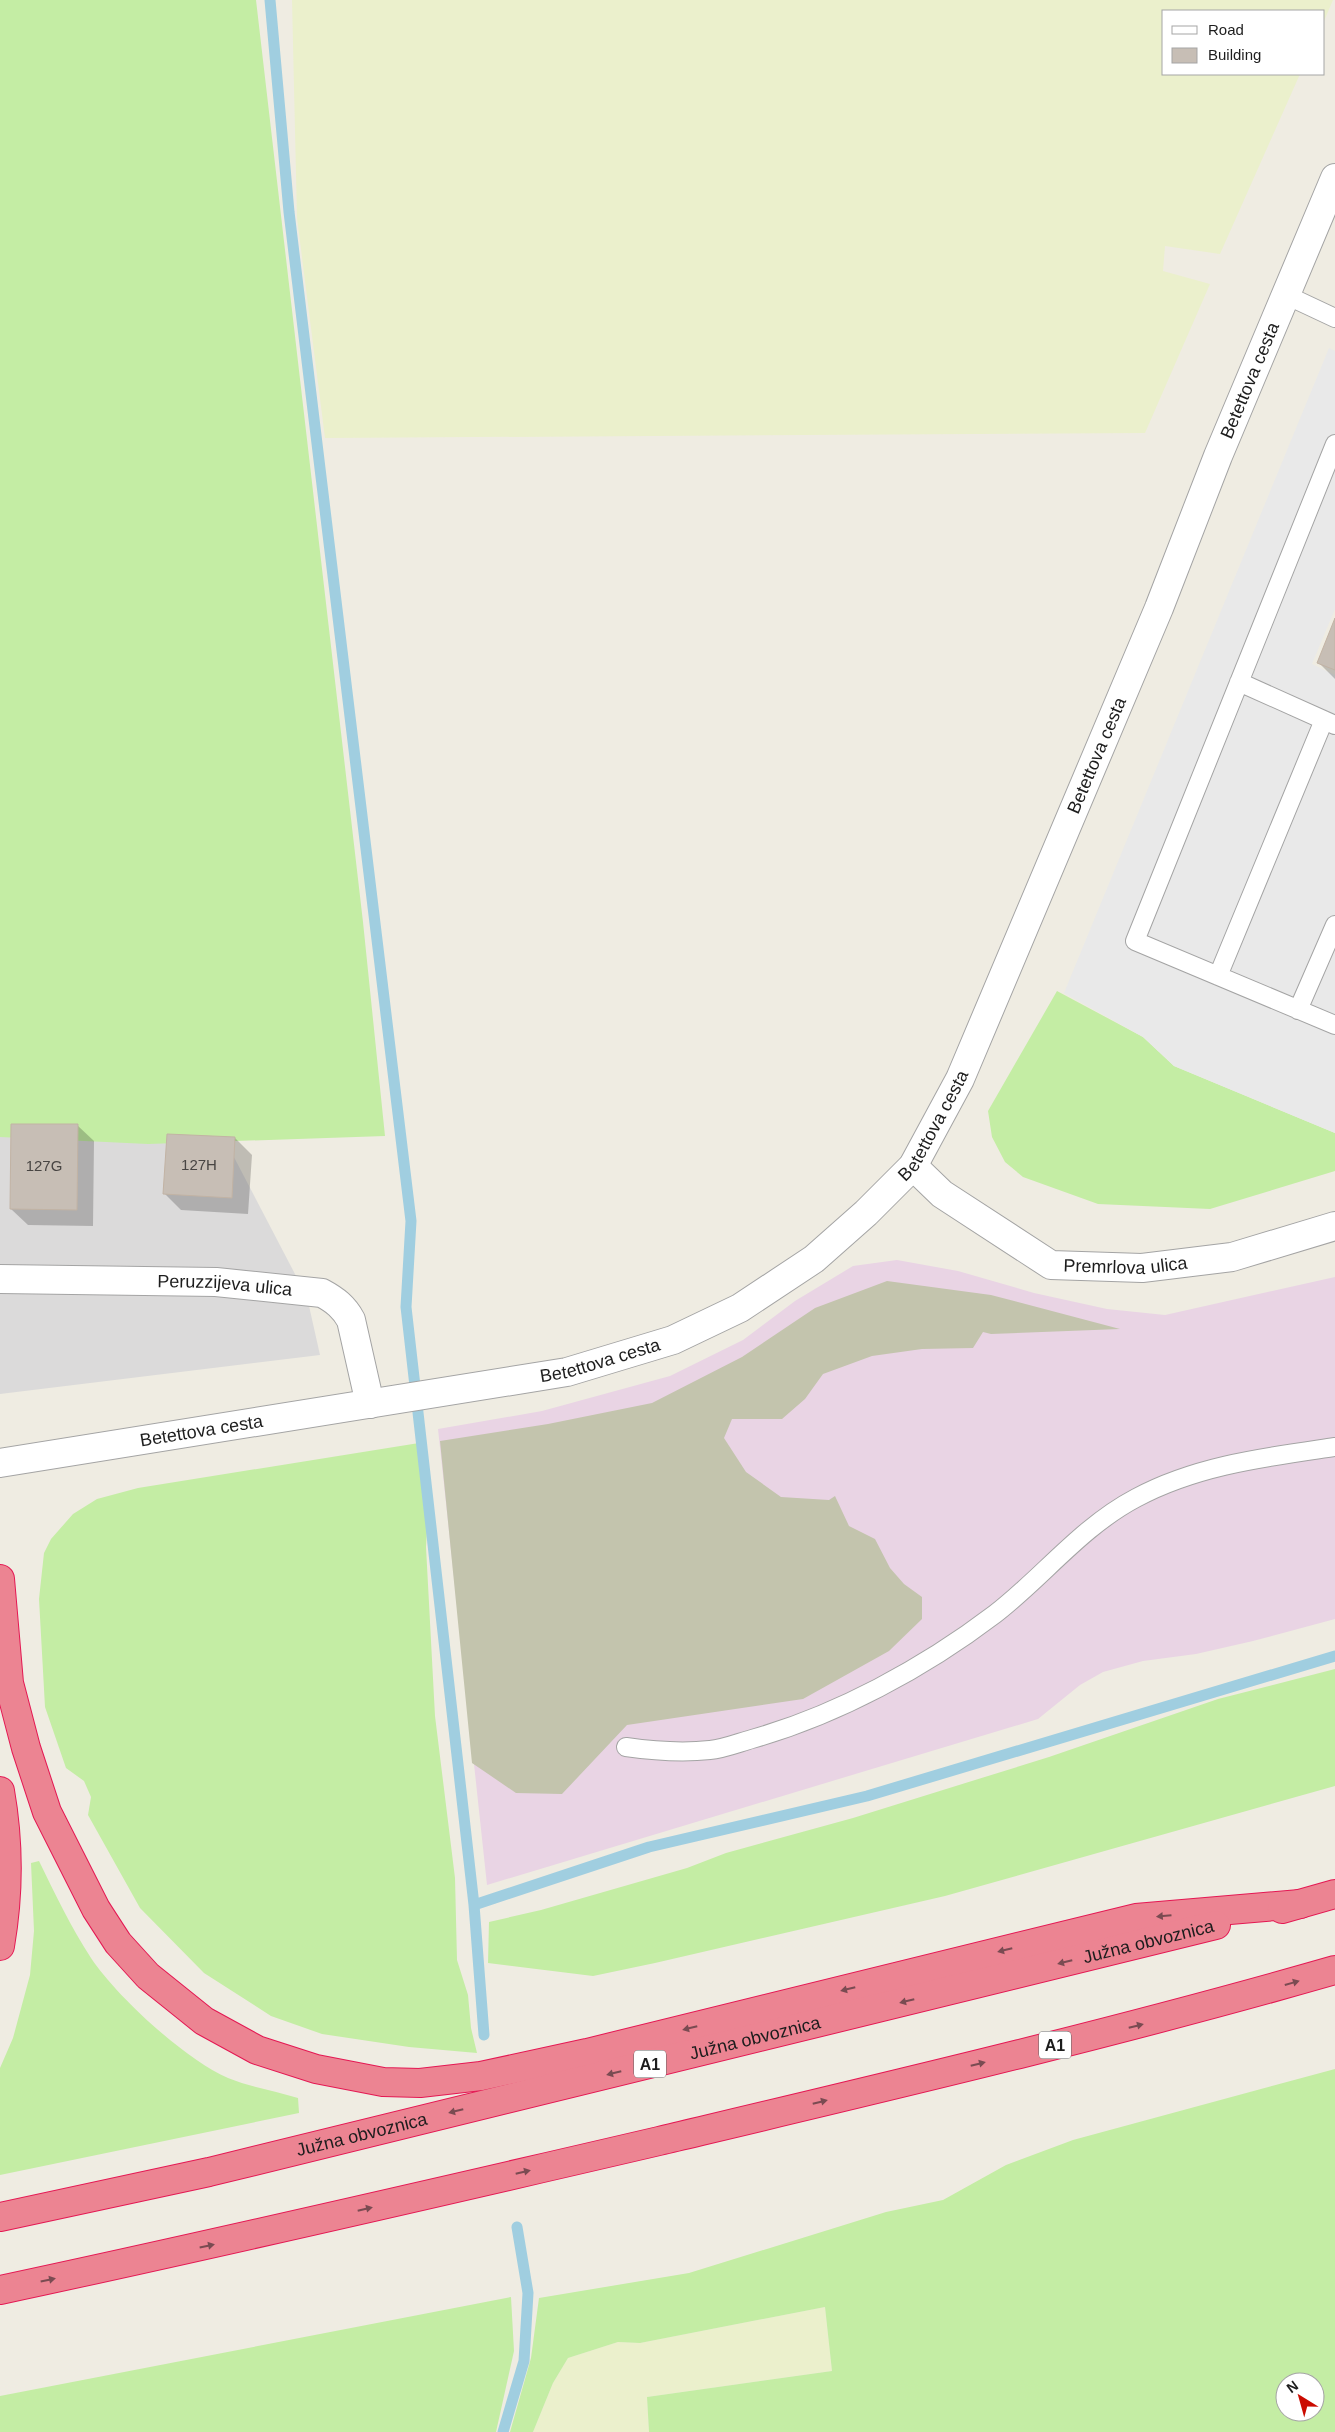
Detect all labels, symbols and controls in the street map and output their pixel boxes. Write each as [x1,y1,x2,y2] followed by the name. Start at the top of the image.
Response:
[1162,10,1325,75] legend
[1208,21,1244,38] text: Road
[1208,46,1261,63] text: Building
[1216,319,1283,442] street label: Betettova cesta
[1063,693,1130,817] street label: Betettova cesta
[894,1067,973,1185] street label: Betettova cesta
[181,1156,217,1173] house number: 127H
[26,1157,62,1174] house number: 127G
[1063,1252,1189,1278] street label: Premrlova ulica
[157,1271,294,1300] street label: Peruzzijeva ulica
[538,1334,664,1386] street label: Betettova cesta
[139,1411,265,1450] street label: Betettova cesta
[1156,1912,1172,1920] one-way arrow
[1081,1916,1217,1967] street label: Južna obvoznica
[998,1946,1013,1954] one-way arrow
[1058,1958,1073,1966] one-way arrow
[1285,1978,1300,1986] one-way arrow
[840,1985,855,1993] one-way arrow
[900,1997,915,2005] one-way arrow
[688,2012,824,2064] street label: Južna obvoznica
[1128,2022,1143,2030] one-way arrow
[682,2024,697,2032] one-way arrow
[1039,2032,1071,2058] road number: A1
[634,2050,666,2078] road number: A1
[970,2060,985,2068] one-way arrow
[606,2069,621,2077] one-way arrow
[812,2098,827,2106] one-way arrow
[448,2108,463,2116] one-way arrow
[294,2109,430,2160] street label: Južna obvoznica
[516,2168,531,2176] one-way arrow
[357,2205,373,2213] one-way arrow
[199,2242,214,2250] one-way arrow
[40,2276,55,2284] one-way arrow
[1275,2372,1325,2422] north arrow
[1283,2377,1301,2396] text: N

